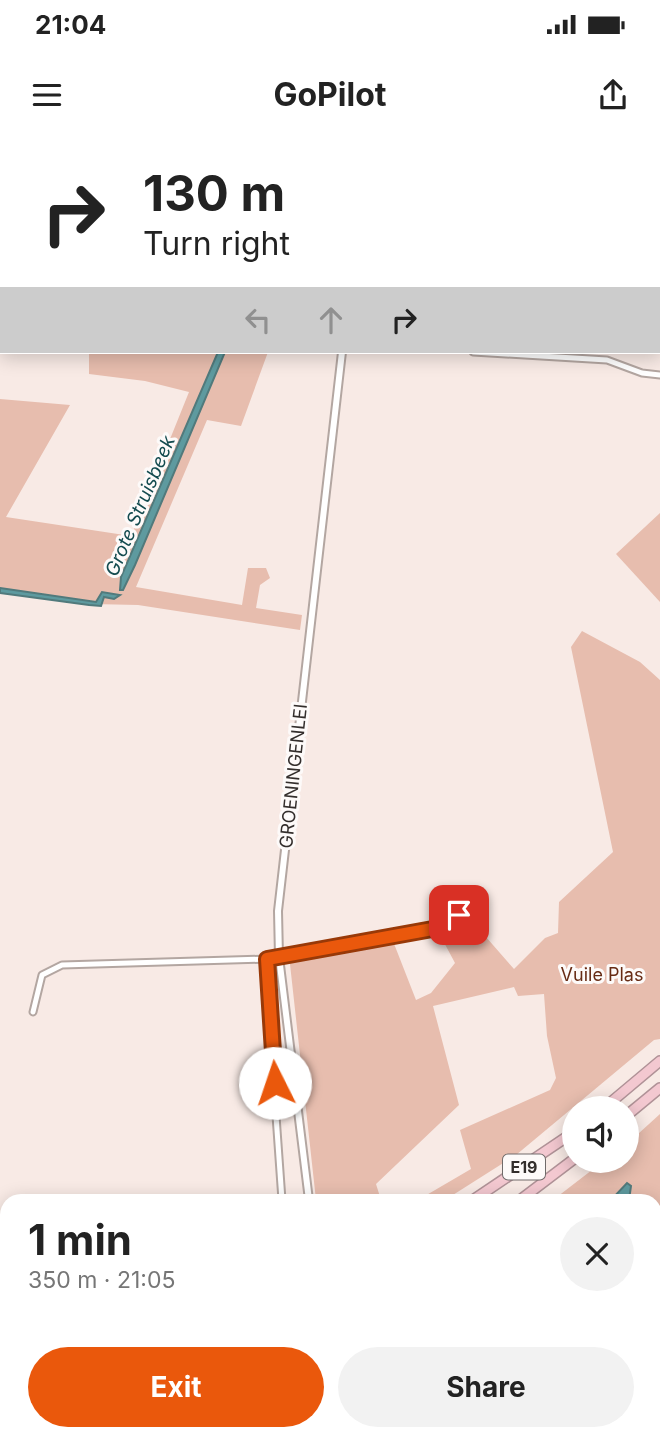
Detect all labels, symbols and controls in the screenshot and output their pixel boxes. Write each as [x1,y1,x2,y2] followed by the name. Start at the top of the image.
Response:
[35,9,106,40] text: 21:04
[273,75,387,114] text: GoPilot
[28,76,66,114] icon: menu
[594,76,632,114] icon: share
[143,164,285,223] text: 130 m
[28,168,119,259] icon: right
[143,224,290,263] text: Turn right
[239,301,277,339] icon: left
[312,301,350,339] icon: ahead
[385,301,423,339] icon: right
[100,432,180,580] water label: Grote Struisbeek
[275,703,311,849] street label: GROENINGENLEI
[429,885,489,945] pin
[440,896,478,934] icon: arrive
[561,964,643,985] park label: Vuile Plas
[238,1046,312,1120] position arrow
[562,1096,639,1173] map controls
[562,1096,639,1173] button: sound
[503,1155,545,1180] road number: E19
[28,1214,132,1265] text: 1 min
[560,1217,634,1291] button: close
[28,1266,175,1294] text: 350 m · 21:05
[28,1347,324,1427] button: Exit
[338,1347,634,1427] button: Share

